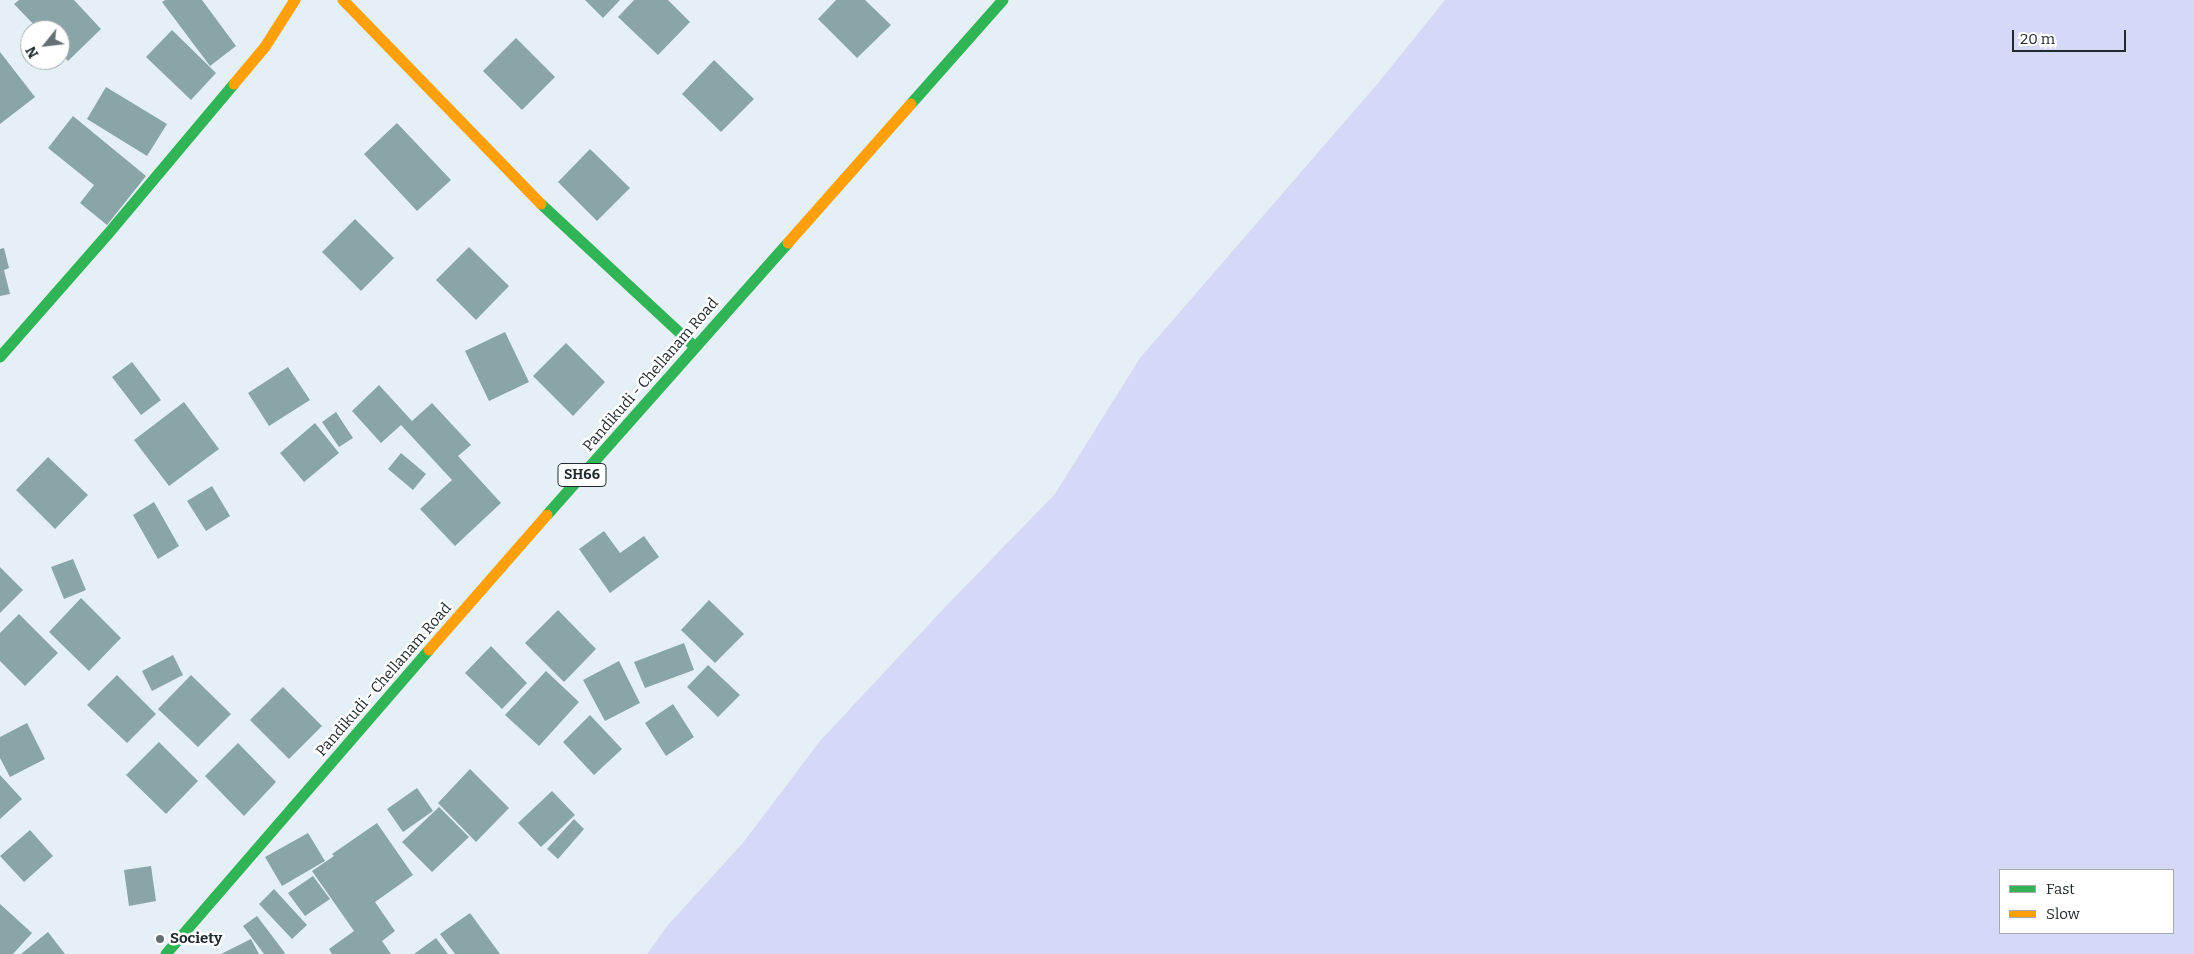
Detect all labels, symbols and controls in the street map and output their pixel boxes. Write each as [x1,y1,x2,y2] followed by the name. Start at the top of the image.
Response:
[20,20,70,70] north arrow
[2014,20,2128,52] scale bar
[2020,30,2055,48] text: 20 m
[22,43,42,61] text: N
[580,295,722,455] street label: Pandikudi - Chellanam Road
[558,464,606,486] road number: SH66
[313,600,455,760] street label: Pandikudi - Chellanam Road
[1999,869,2174,934] legend
[2046,880,2075,898] text: Fast
[2046,905,2080,923] text: Slow
[170,930,222,948] place label: Society
[154,933,166,945] marker: Society

